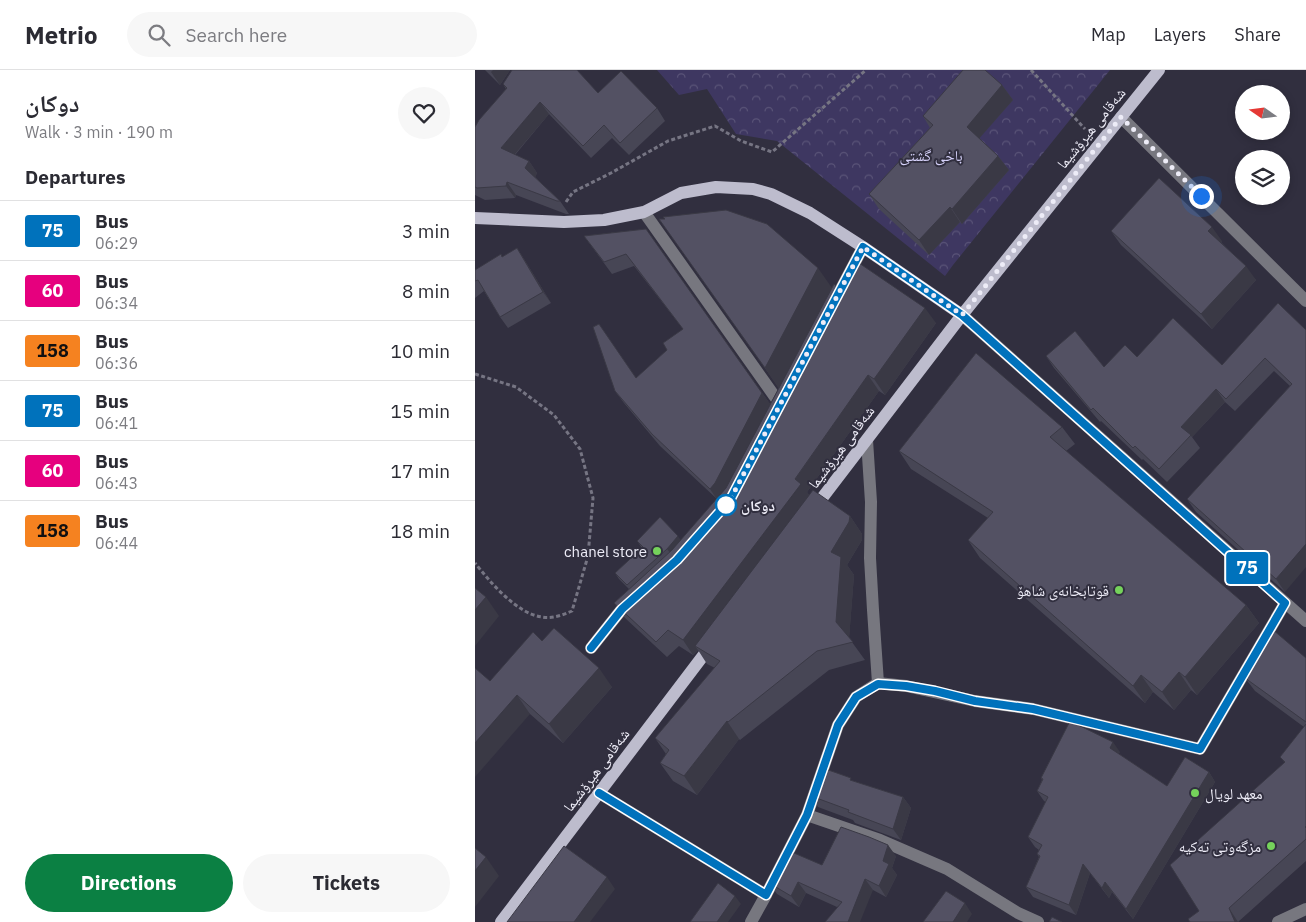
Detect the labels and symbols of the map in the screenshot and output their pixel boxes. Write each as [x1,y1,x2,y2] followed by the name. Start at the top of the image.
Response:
[1053,84,1130,173] street label: شەقامی هیرۆشیما
[1235,85,1290,140] north arrow
[899,146,963,166] park label: باخی گشتی
[1189,184,1214,209] your location
[804,402,879,493] street label: شەقامی هیرۆشیما
[715,494,737,516] marker: دوكان
[741,496,775,515] place label: دوكان
[564,542,647,561] place label: chanel store
[651,545,663,557] marker: chanel store
[1225,552,1269,584] line badge: 75
[1017,581,1109,601] place label: قوتابخانەی شاهۆ
[1113,584,1125,596] marker: قوتابخانەی شاهۆ
[559,725,634,816] street label: شەقامی هیرۆشیما
[1205,784,1263,804] place label: معهد لويال
[1189,787,1201,799] marker: معهد لويال
[1179,837,1261,857] place label: مزگەوتی تەکیە
[1265,840,1277,852] marker: مزگەوتی تەکیە

